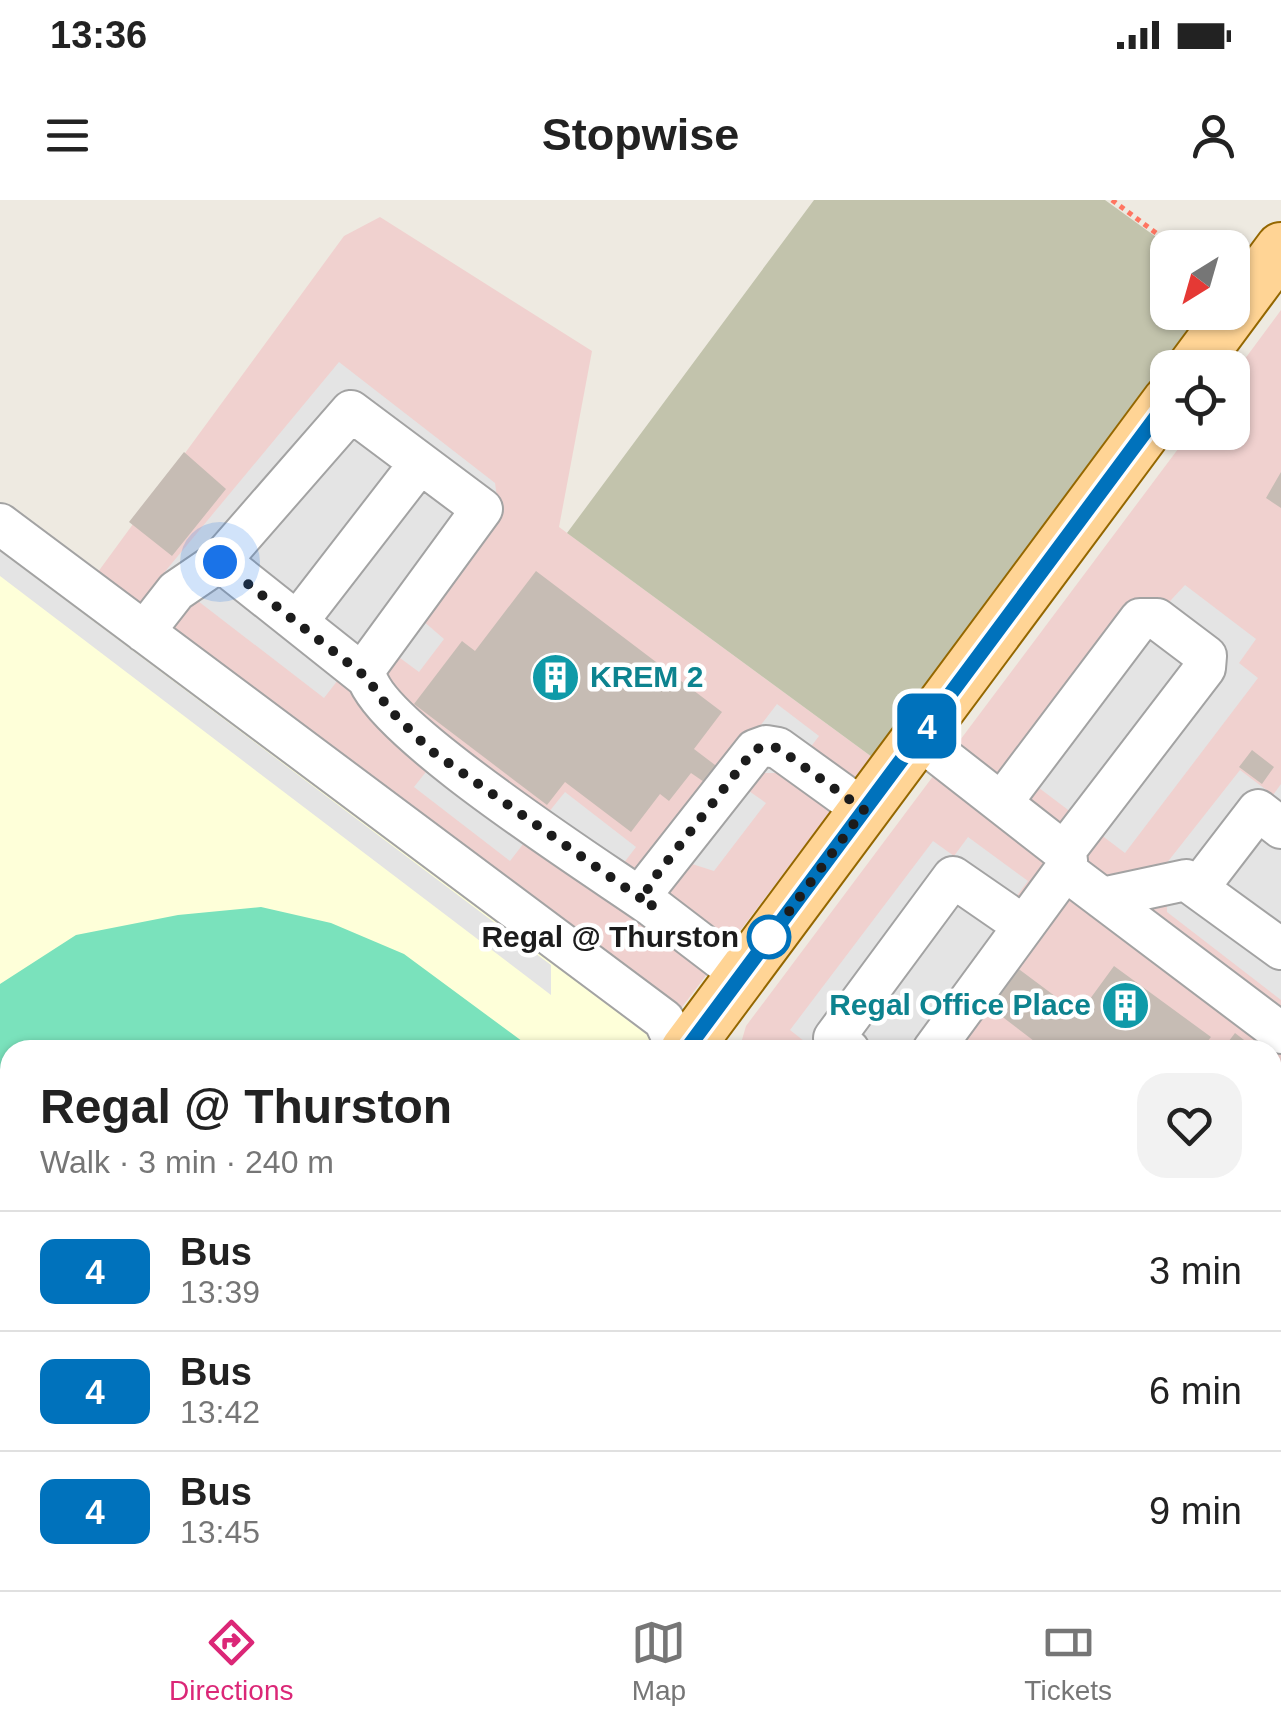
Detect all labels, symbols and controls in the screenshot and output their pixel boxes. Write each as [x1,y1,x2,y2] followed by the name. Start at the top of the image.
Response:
[50,14,147,56] text: 13:36
[40,108,95,163] icon: menu
[1186,108,1241,163] icon: person
[542,109,739,160] text: Stopwise
[1150,230,1250,330] north arrow
[1150,230,1250,450] map controls
[1150,350,1250,450] button: locate
[195,537,245,587] your location
[529,651,581,703] building icon: KREM 2
[590,660,703,693] place label: KREM 2
[894,694,960,758] line badge: 4
[917,707,937,746] text: 4
[748,916,790,958] marker: Regal @ Thurston
[481,920,739,953] place label: Regal @ Thurston
[1100,979,1152,1031] building icon: Regal Office Place
[829,988,1091,1021] place label: Regal Office Place
[1137,1073,1242,1178] button: heart
[40,1080,452,1133] text: Regal @ Thurston
[40,1144,334,1180] text: Walk · 3 min · 240 m
[180,1231,252,1273] text: Bus
[1149,1250,1242,1292] text: 3 min
[85,1252,105,1291] text: 4
[180,1274,260,1310] text: 13:39
[180,1351,252,1393] text: Bus
[1149,1370,1242,1412] text: 6 min
[85,1372,105,1411] text: 4
[180,1394,260,1430] text: 13:42
[180,1471,252,1513] text: Bus
[1149,1490,1242,1532] text: 9 min
[85,1492,105,1531] text: 4
[180,1514,260,1550] text: 13:45
[169,1615,293,1707] tab: Directions
[631,1615,686,1707] tab: Map
[1024,1615,1112,1707] tab: Tickets

